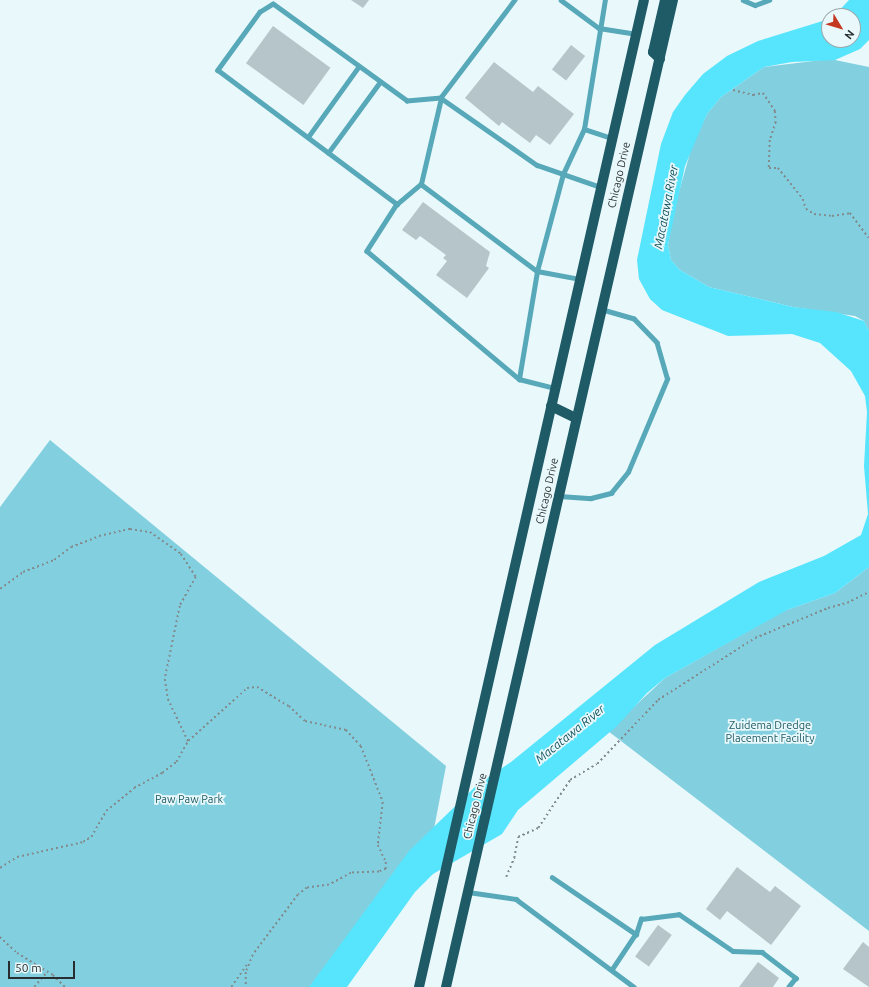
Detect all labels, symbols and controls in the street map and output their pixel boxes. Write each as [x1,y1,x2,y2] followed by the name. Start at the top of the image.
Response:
[821,8,861,48] north arrow
[842,28,857,42] text: N
[605,141,633,209] street label: Chicago Drive
[651,164,681,250] water label: Macatawa River
[533,457,561,525] street label: Chicago Drive
[532,702,608,766] water label: Macatawa River
[726,719,814,745] park label: Zuidema Dredge Placement Facility
[460,772,490,840] street label: Chicago Drive
[155,792,223,806] park label: Paw Paw Park
[10,953,77,979] scale bar
[15,961,42,974] text: 50 m

